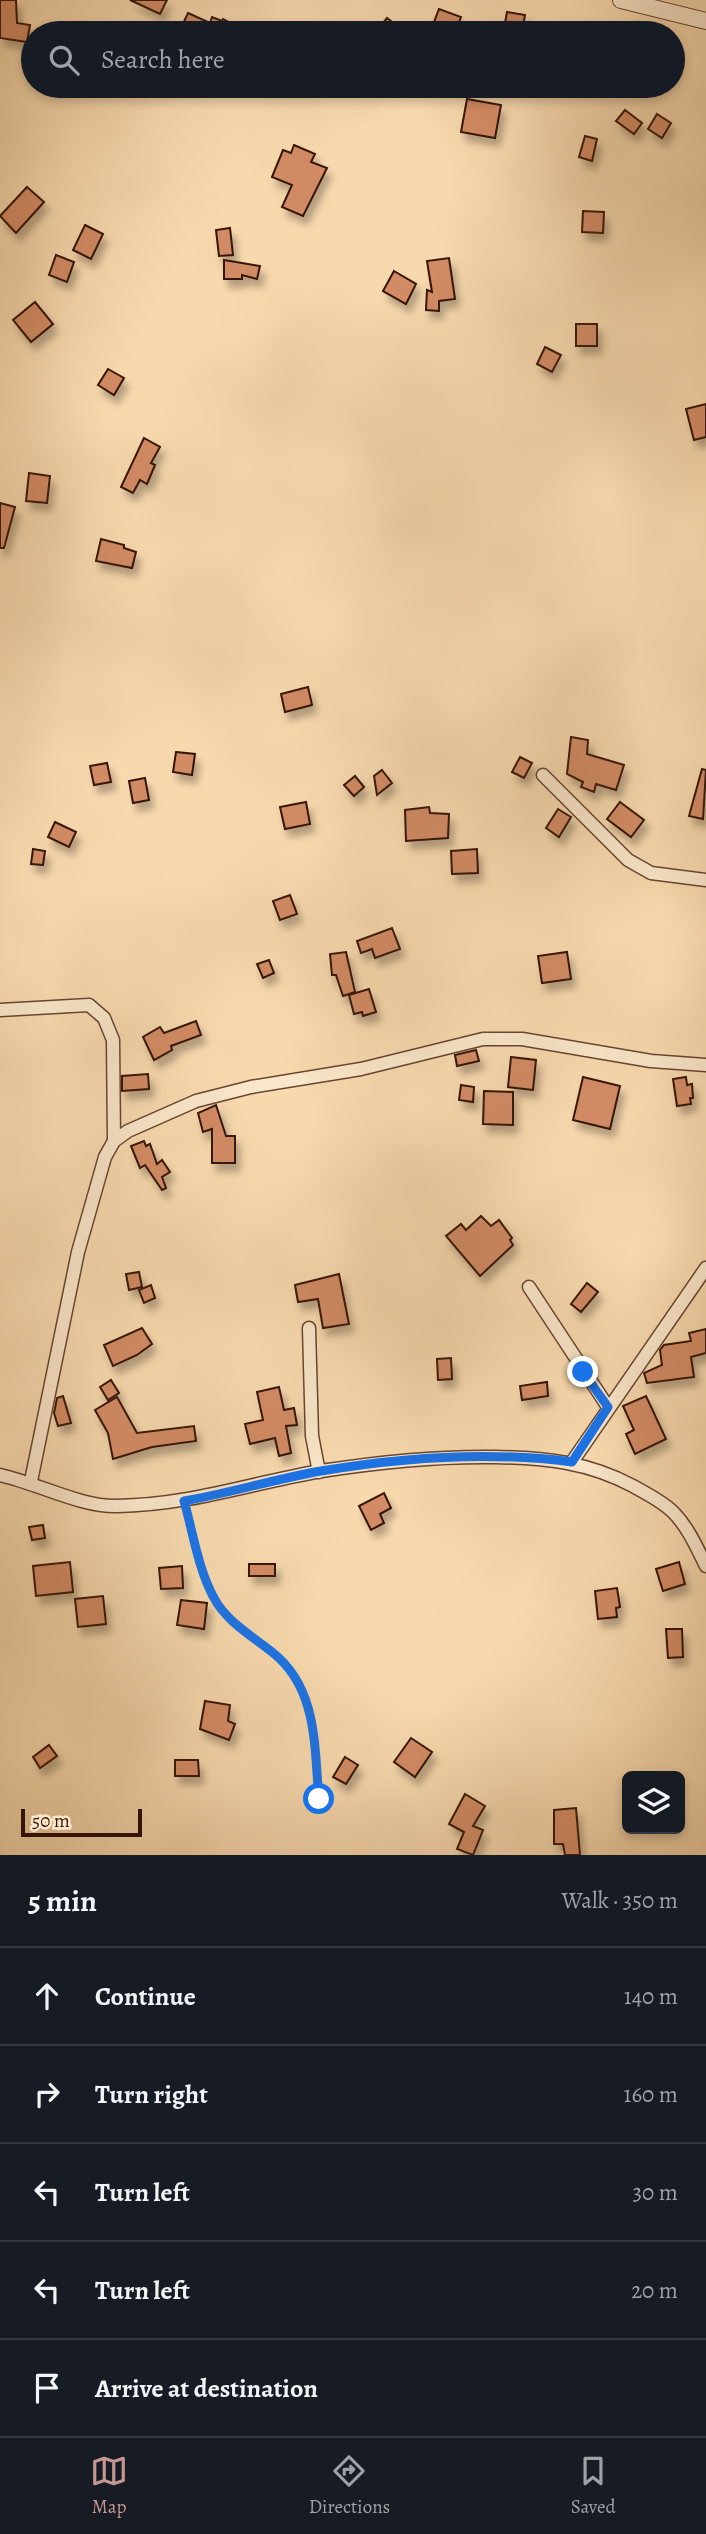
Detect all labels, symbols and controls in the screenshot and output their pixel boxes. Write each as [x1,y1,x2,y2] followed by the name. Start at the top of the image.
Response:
[21,21,685,98] search box
[45,41,83,79] icon: search
[101,42,225,77] text: Search here
[567,1356,598,1387] route end
[622,1771,685,1834] map controls
[622,1771,685,1834] button: layers
[303,1783,334,1814] route start
[21,1806,142,1838] scale bar
[32,1808,70,1834] text: 50 m
[28,1881,97,1921] text: 5 min
[562,1885,678,1916] text: Walk · 350 m
[28,1977,66,2015] icon: ahead
[95,1979,196,2014] text: Continue
[624,1981,678,2012] text: 140 m
[28,2075,66,2113] icon: right
[95,2077,208,2112] text: Turn right
[624,2079,678,2110] text: 160 m
[28,2173,66,2211] icon: left
[95,2175,190,2210] text: Turn left
[632,2177,678,2208] text: 30 m
[28,2271,66,2309] icon: left
[95,2273,190,2308] text: Turn left
[631,2275,678,2306] text: 20 m
[28,2369,66,2407] icon: arrive
[95,2371,318,2406] text: Arrive at destination
[90,2452,128,2520] tab: Map
[309,2452,390,2520] tab: Directions
[571,2452,616,2520] tab: Saved

